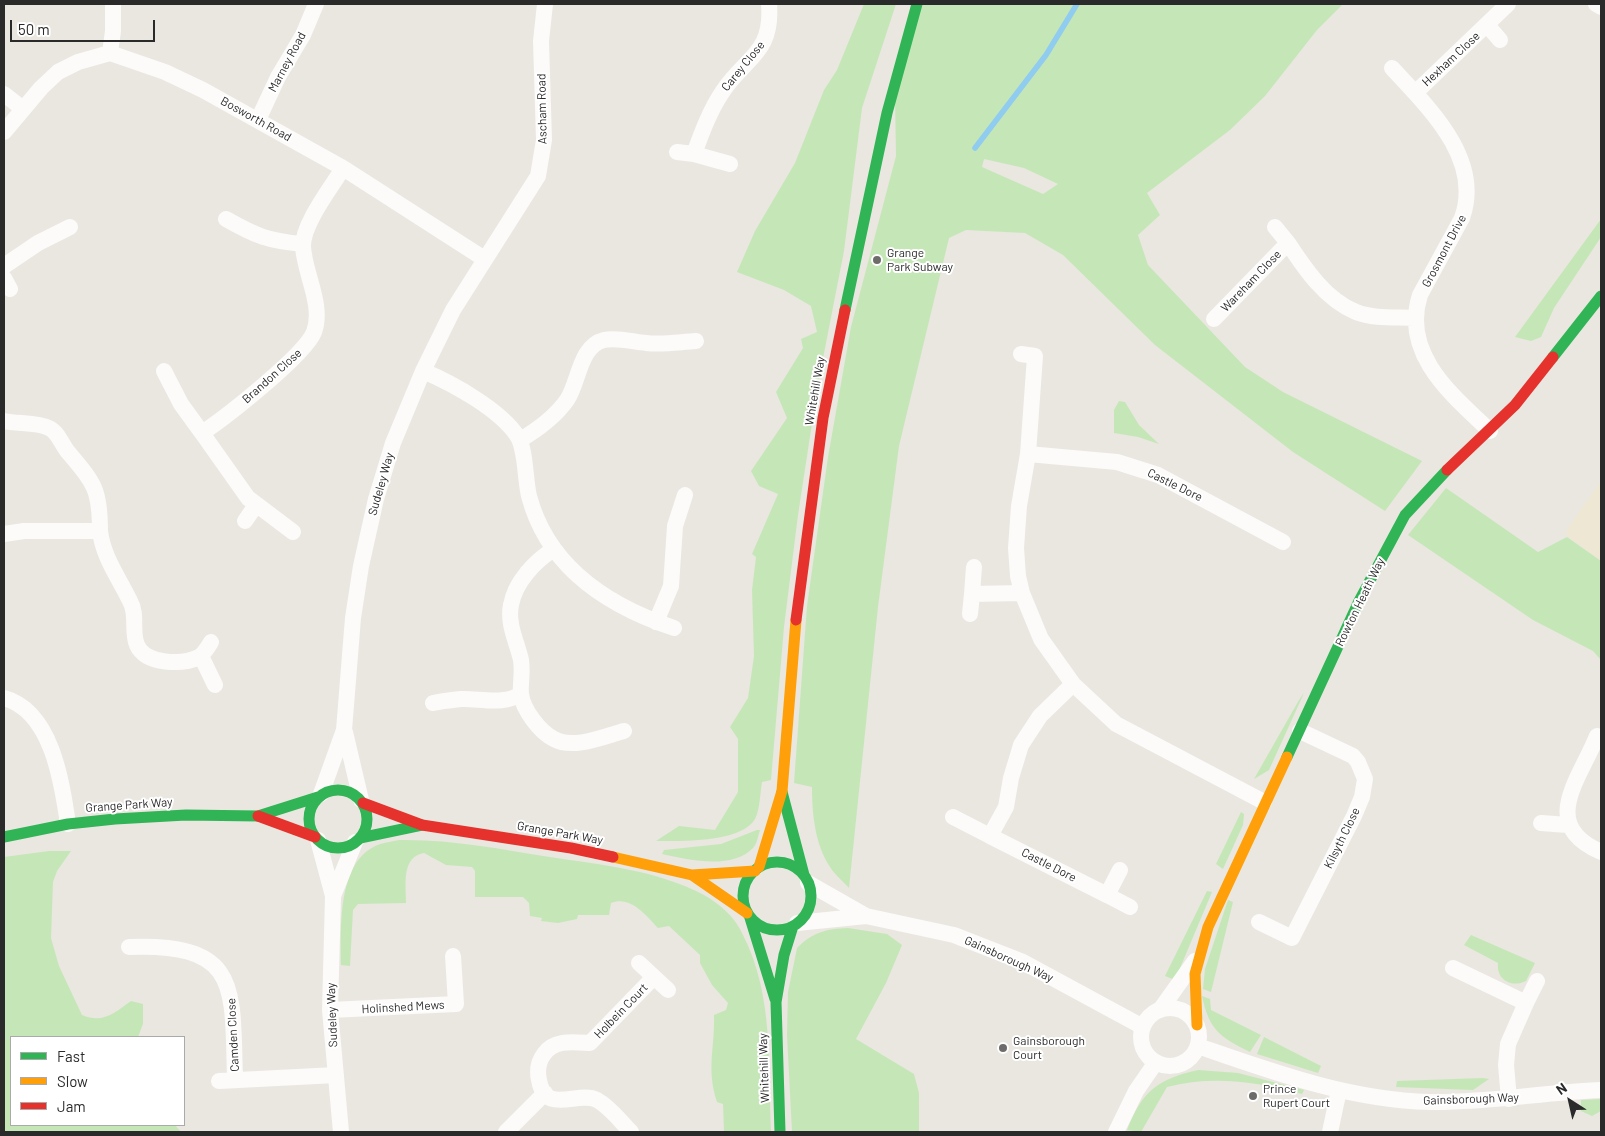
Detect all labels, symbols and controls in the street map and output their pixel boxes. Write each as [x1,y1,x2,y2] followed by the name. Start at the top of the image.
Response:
[12,10,158,42] scale bar
[18,20,50,38] text: 50 m
[265,29,309,95] street label: Marney Road
[1419,29,1483,89] street label: Hexham Close
[718,38,768,94] street label: Carey Close
[534,74,550,144] street label: Ascham Road
[218,94,294,144] street label: Bosworth Road
[1419,212,1469,290] street label: Grosmont Drive
[887,246,953,274] place label: Grange Park Subway
[1218,247,1284,315] street label: Wareham Close
[871,254,883,266] marker: Grange Park Subway
[239,346,305,406] street label: Brandon Close
[802,355,828,427] street label: Whitehill Way
[365,451,397,517] street label: Sudeley Way
[1145,465,1205,505] street label: Castle Dore
[1332,555,1388,649] street label: Rowton Heath Way
[85,795,173,815] street label: Grange Park Way
[1321,805,1363,871] street label: Kilsyth Close
[516,818,604,848] street label: Grange Park Way
[1019,845,1079,885] street label: Castle Dore
[962,933,1056,985] street label: Gainsborough Way
[591,980,651,1042] street label: Holbein Court
[324,982,340,1048] street label: Sudeley Way
[224,998,242,1072] street label: Camden Close
[361,998,445,1016] street label: Holinshed Mews
[756,1033,772,1103] street label: Whitehill Way
[1013,1034,1085,1062] place label: Gainsborough Court
[10,1036,185,1126] legend
[997,1042,1009,1054] marker: Gainsborough Court
[57,1047,85,1065] text: Fast
[57,1072,88,1090] text: Slow
[1545,1076,1595,1126] north arrow
[1552,1079,1570,1098] text: N
[1263,1082,1330,1110] place label: Prince Rupert Court
[1247,1090,1259,1102] marker: Prince Rupert Court
[1423,1090,1519,1108] street label: Gainsborough Way
[57,1097,86,1115] text: Jam

